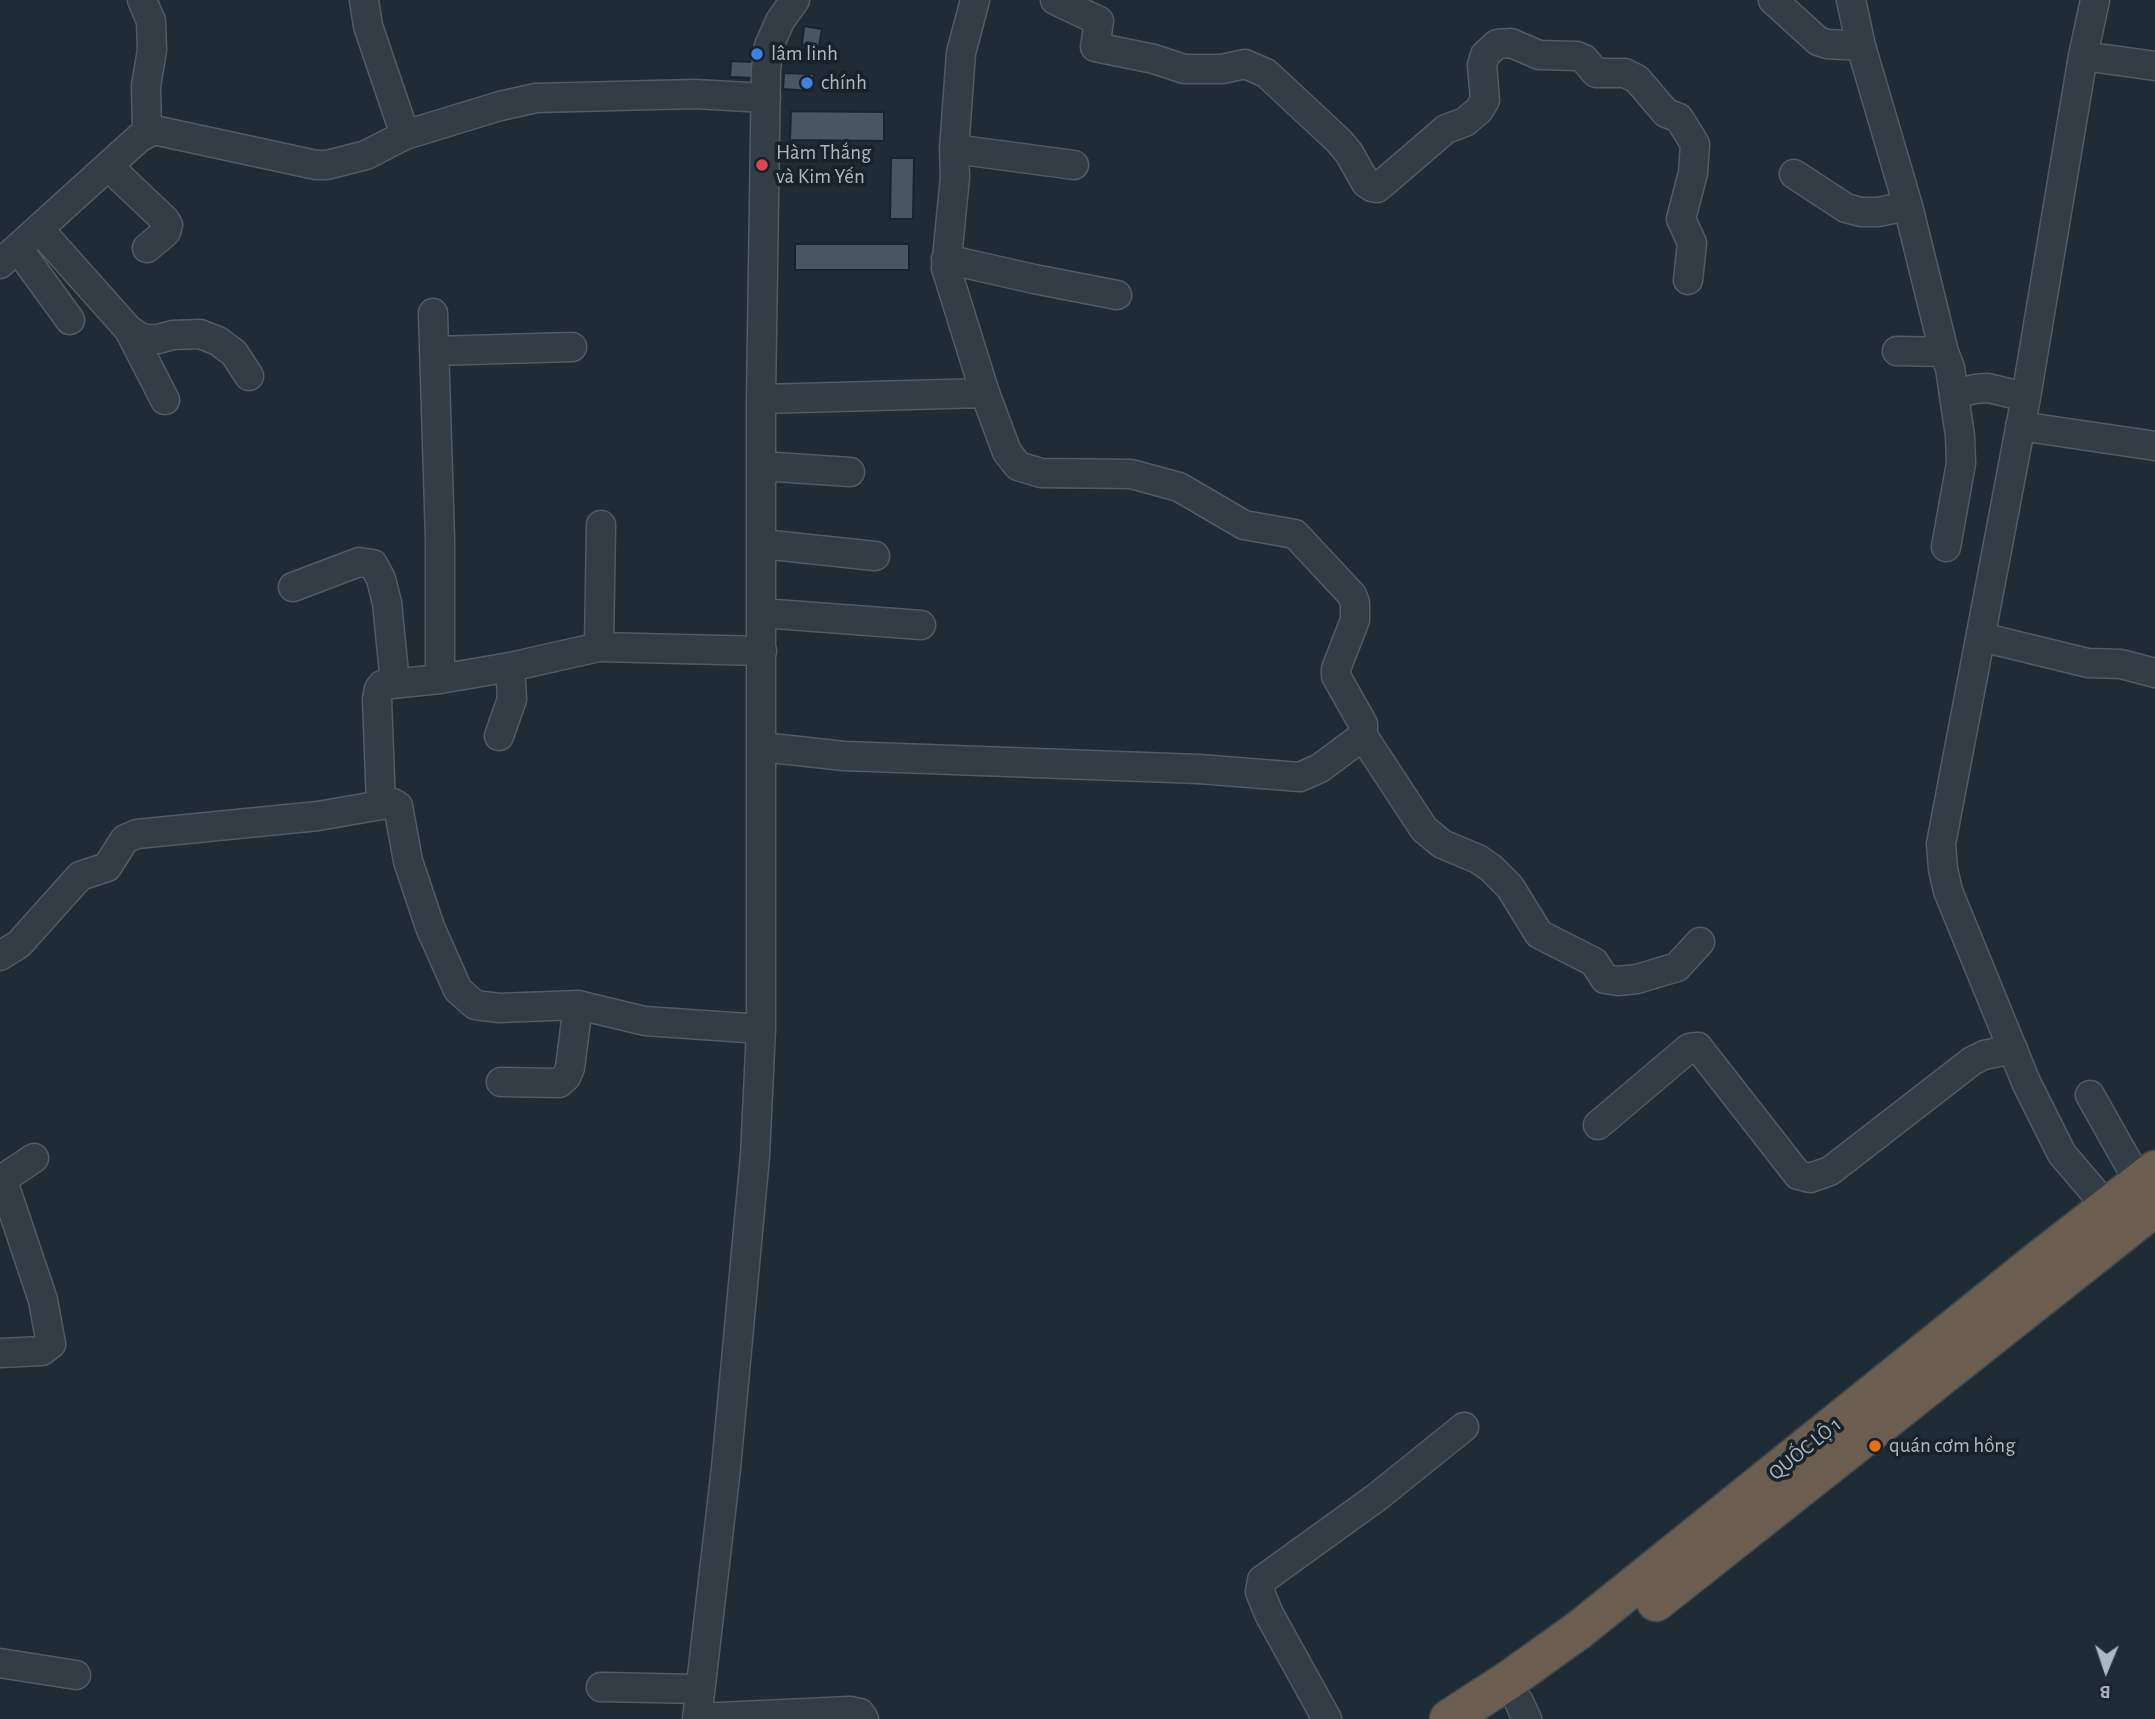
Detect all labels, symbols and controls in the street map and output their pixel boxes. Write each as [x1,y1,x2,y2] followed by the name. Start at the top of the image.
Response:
[771,41,838,67] place label: lâm linh
[749,46,765,62] marker: lâm linh
[821,70,867,96] place label: chính
[799,75,815,91] marker: chính
[776,140,871,190] place label: Hàm Thắng và Kim Yến
[754,157,770,173] marker: Hàm Thắng và Kim Yến
[1764,1412,1846,1486] street label: QUỐC LỘ 1
[1889,1433,2015,1459] place label: quán cơm hồng
[1867,1438,1883,1454] marker: quán cơm hồng
[2071,1635,2141,1705] north arrow
[2099,1682,2111,1701] text: B

